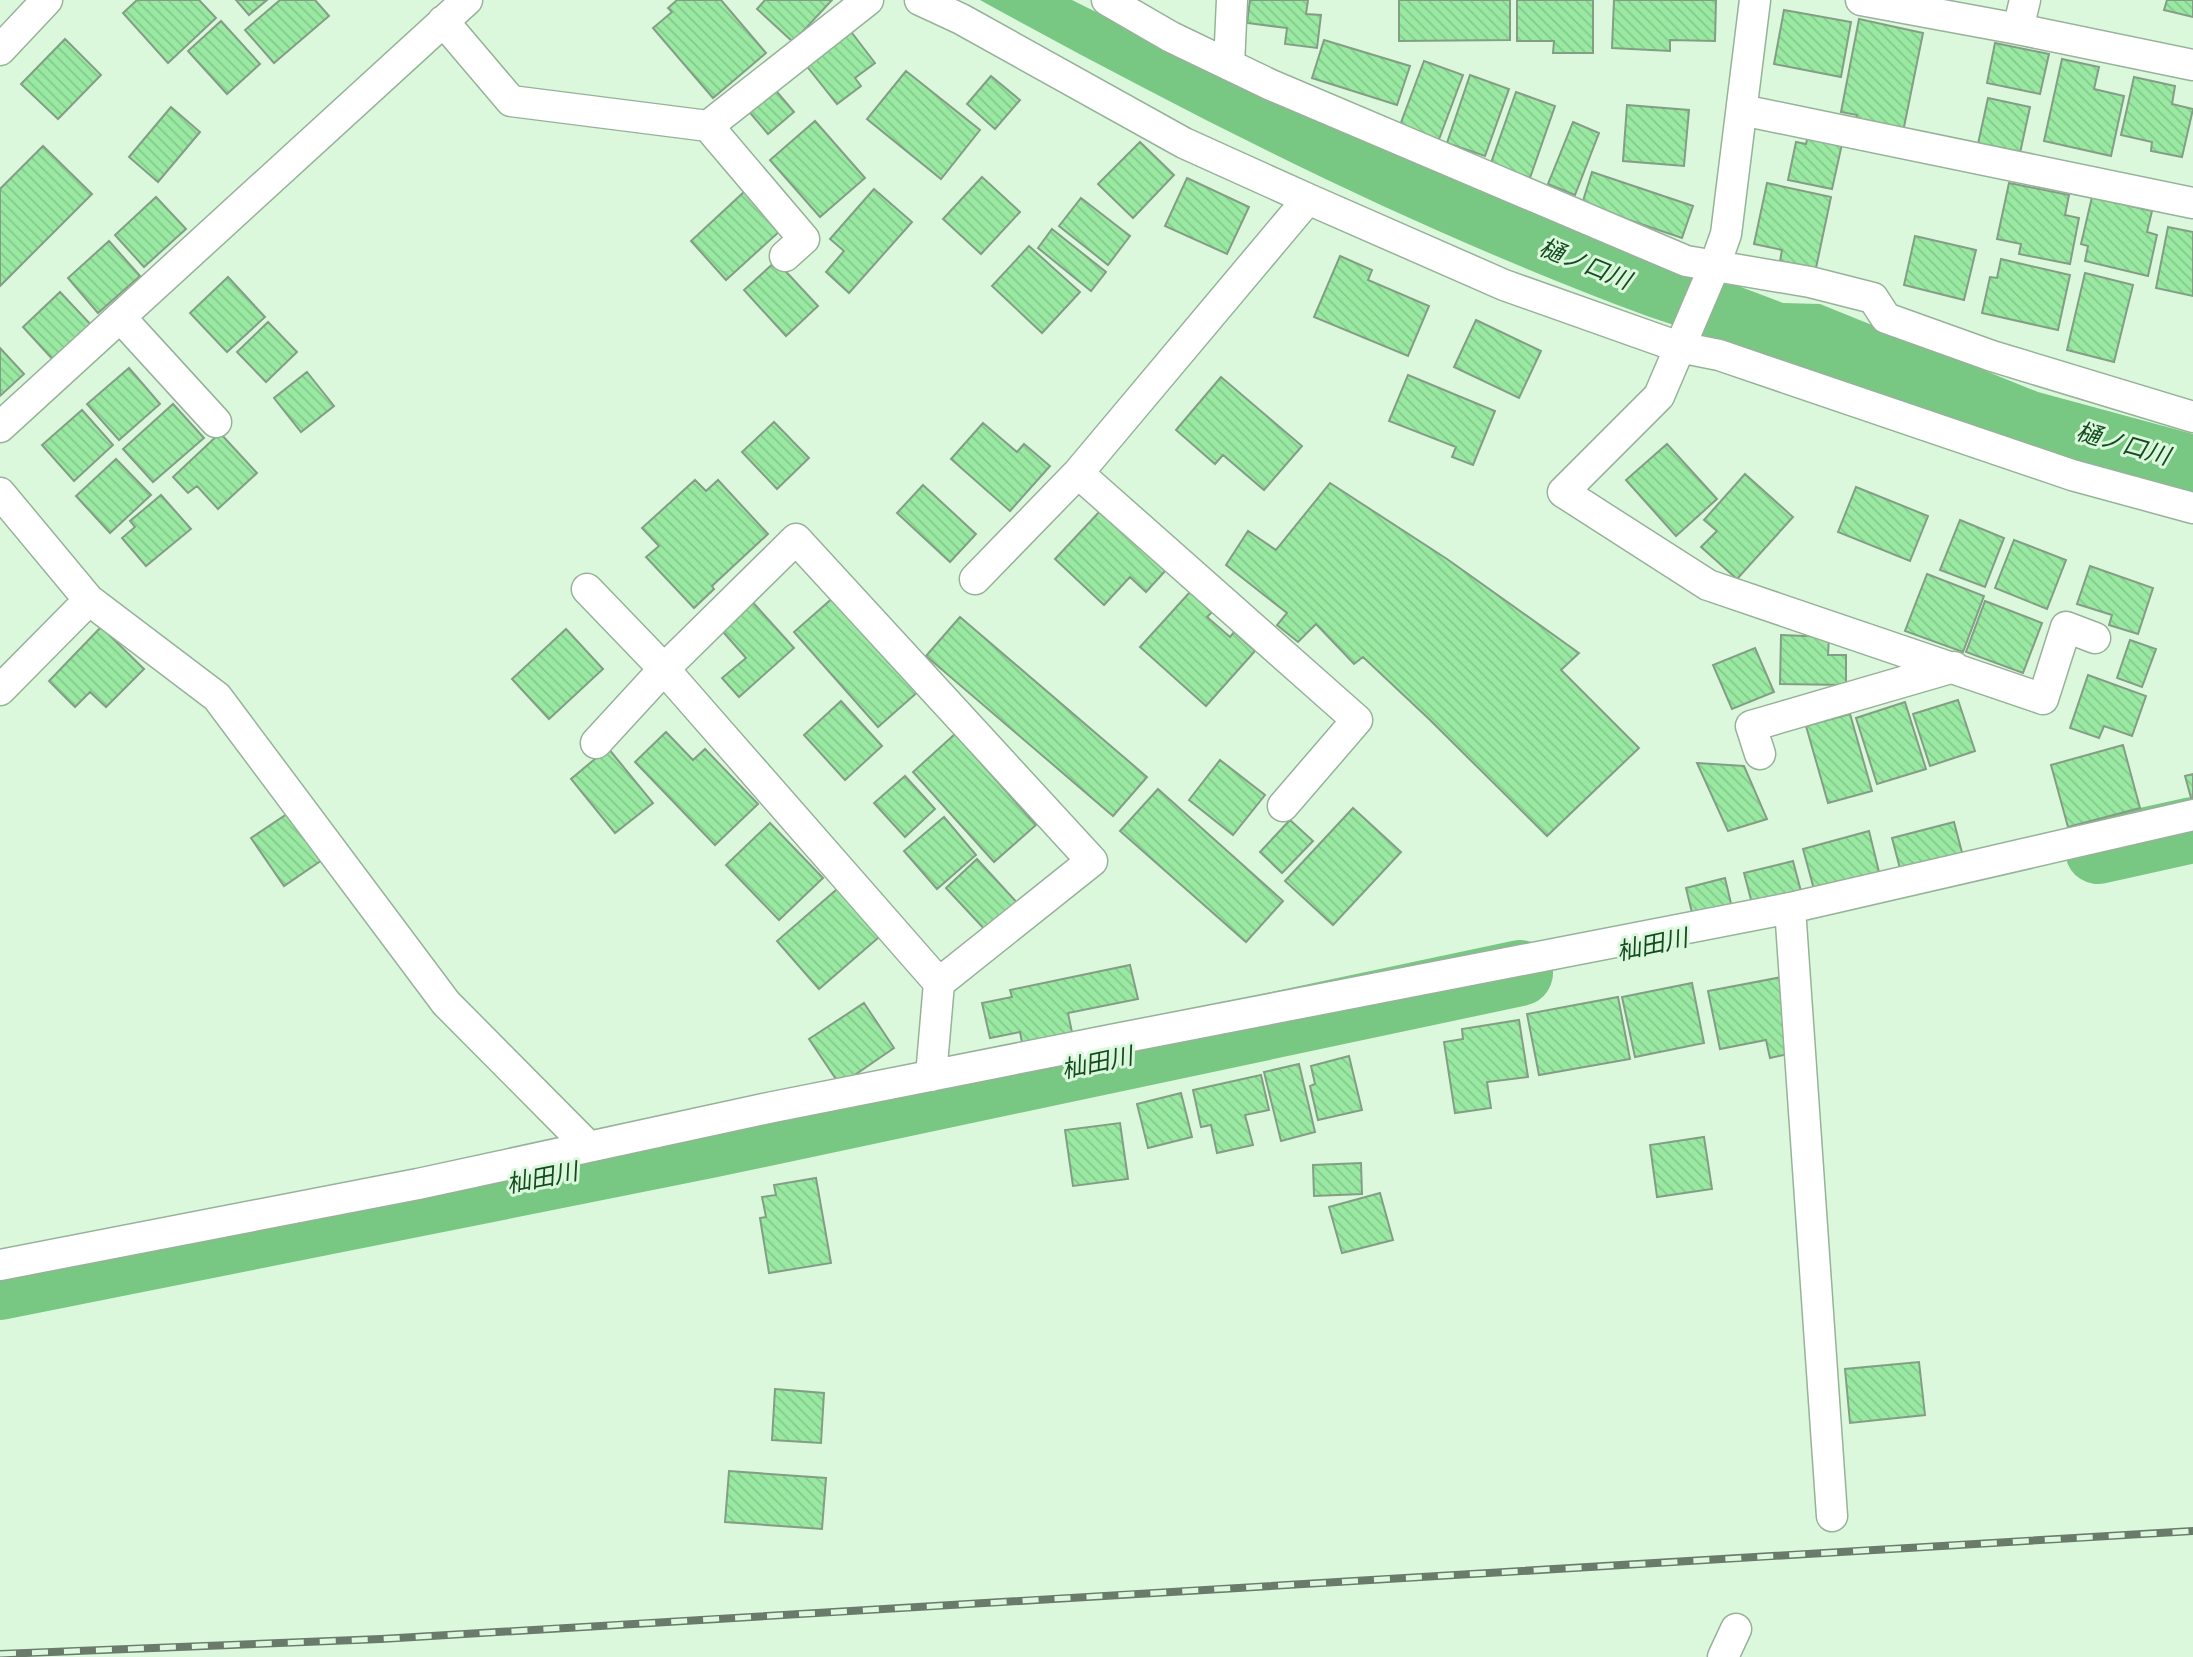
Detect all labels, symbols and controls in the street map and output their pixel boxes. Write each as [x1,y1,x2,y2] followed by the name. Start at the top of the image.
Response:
[1535,232,1638,296] water label: 樋ノ口川
[2073,416,2176,472] water label: 樋ノ口川
[1614,922,1693,966] water label: 杣田川
[1059,1040,1138,1084] water label: 杣田川
[504,1156,583,1199] water label: 杣田川

